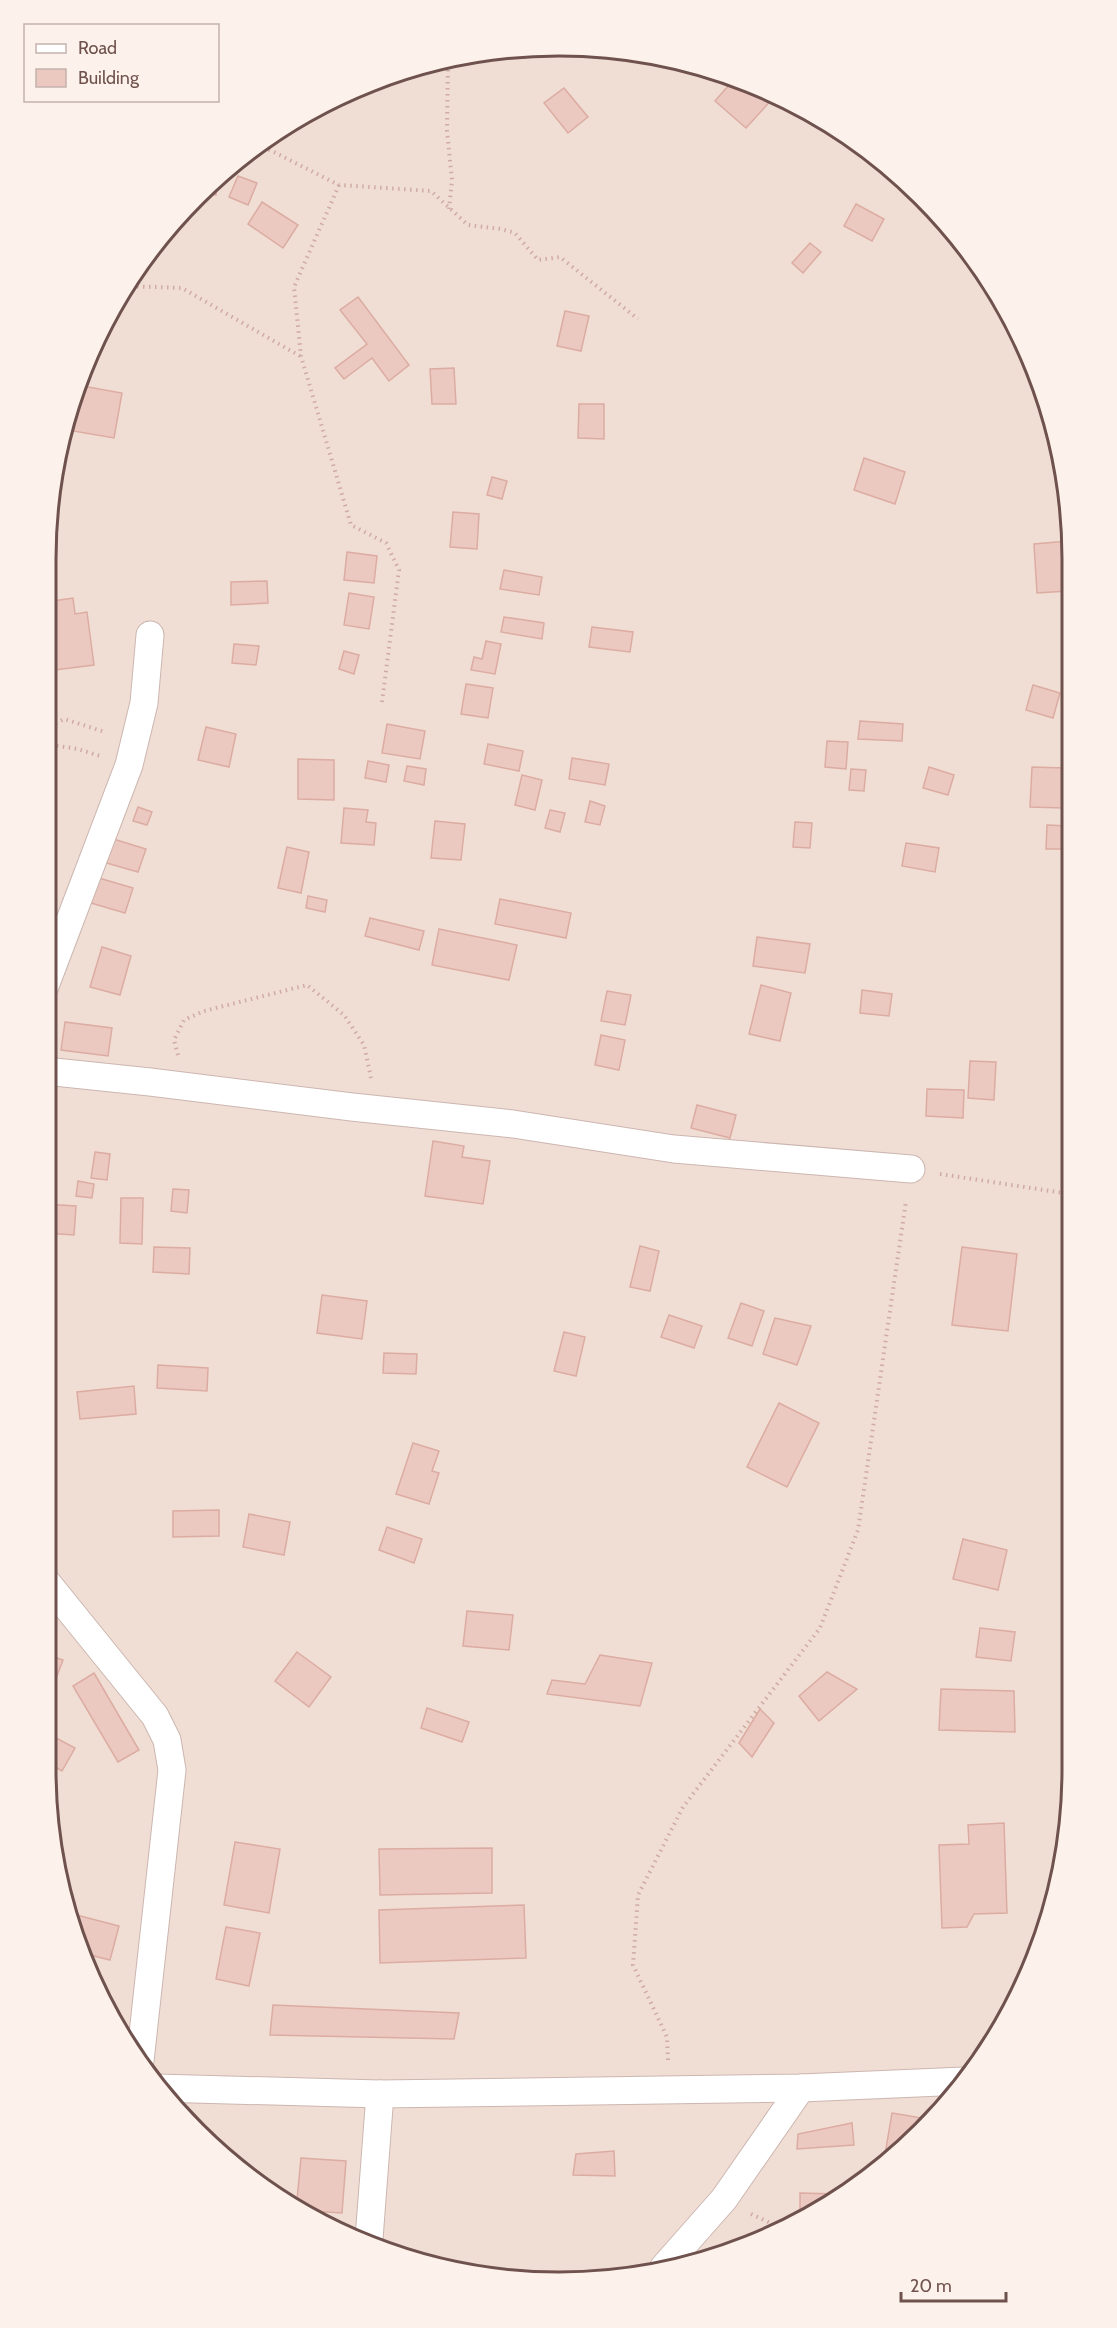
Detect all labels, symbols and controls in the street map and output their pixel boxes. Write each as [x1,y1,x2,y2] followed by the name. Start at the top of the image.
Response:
[24,24,219,102] legend
[78,37,117,59] text: Road
[78,67,140,89] text: Building
[901,2265,1006,2303] scale bar
[910,2275,952,2297] text: 20 m

